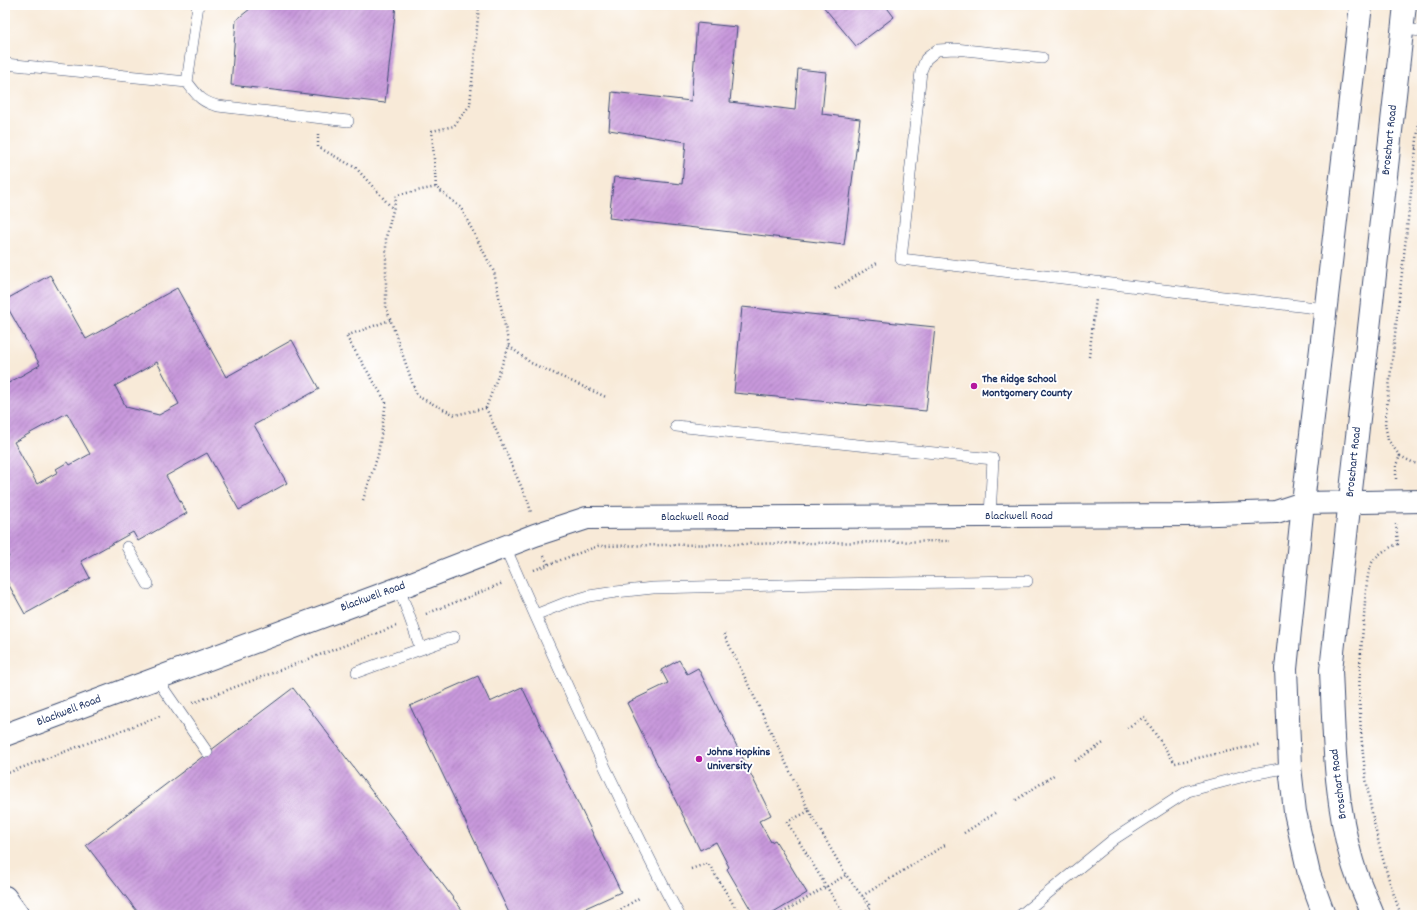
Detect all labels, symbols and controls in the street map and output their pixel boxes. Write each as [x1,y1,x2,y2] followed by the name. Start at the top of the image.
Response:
[1378,104,1402,176] street label: Broschart Road
[982,371,1073,402] place label: The Ridge School Montgomery County
[969,381,979,391] marker: The Ridge School Montgomery County
[1342,426,1366,498] street label: Broschart Road
[985,508,1053,525] street label: Blackwell Road
[661,509,729,526] street label: Blackwell Road
[338,577,408,617] street label: Blackwell Road
[34,691,104,731] street label: Blackwell Road
[707,744,770,775] place label: Johns Hopkins University
[1326,748,1352,820] street label: Broschart Road
[694,754,704,764] marker: Johns Hopkins University

